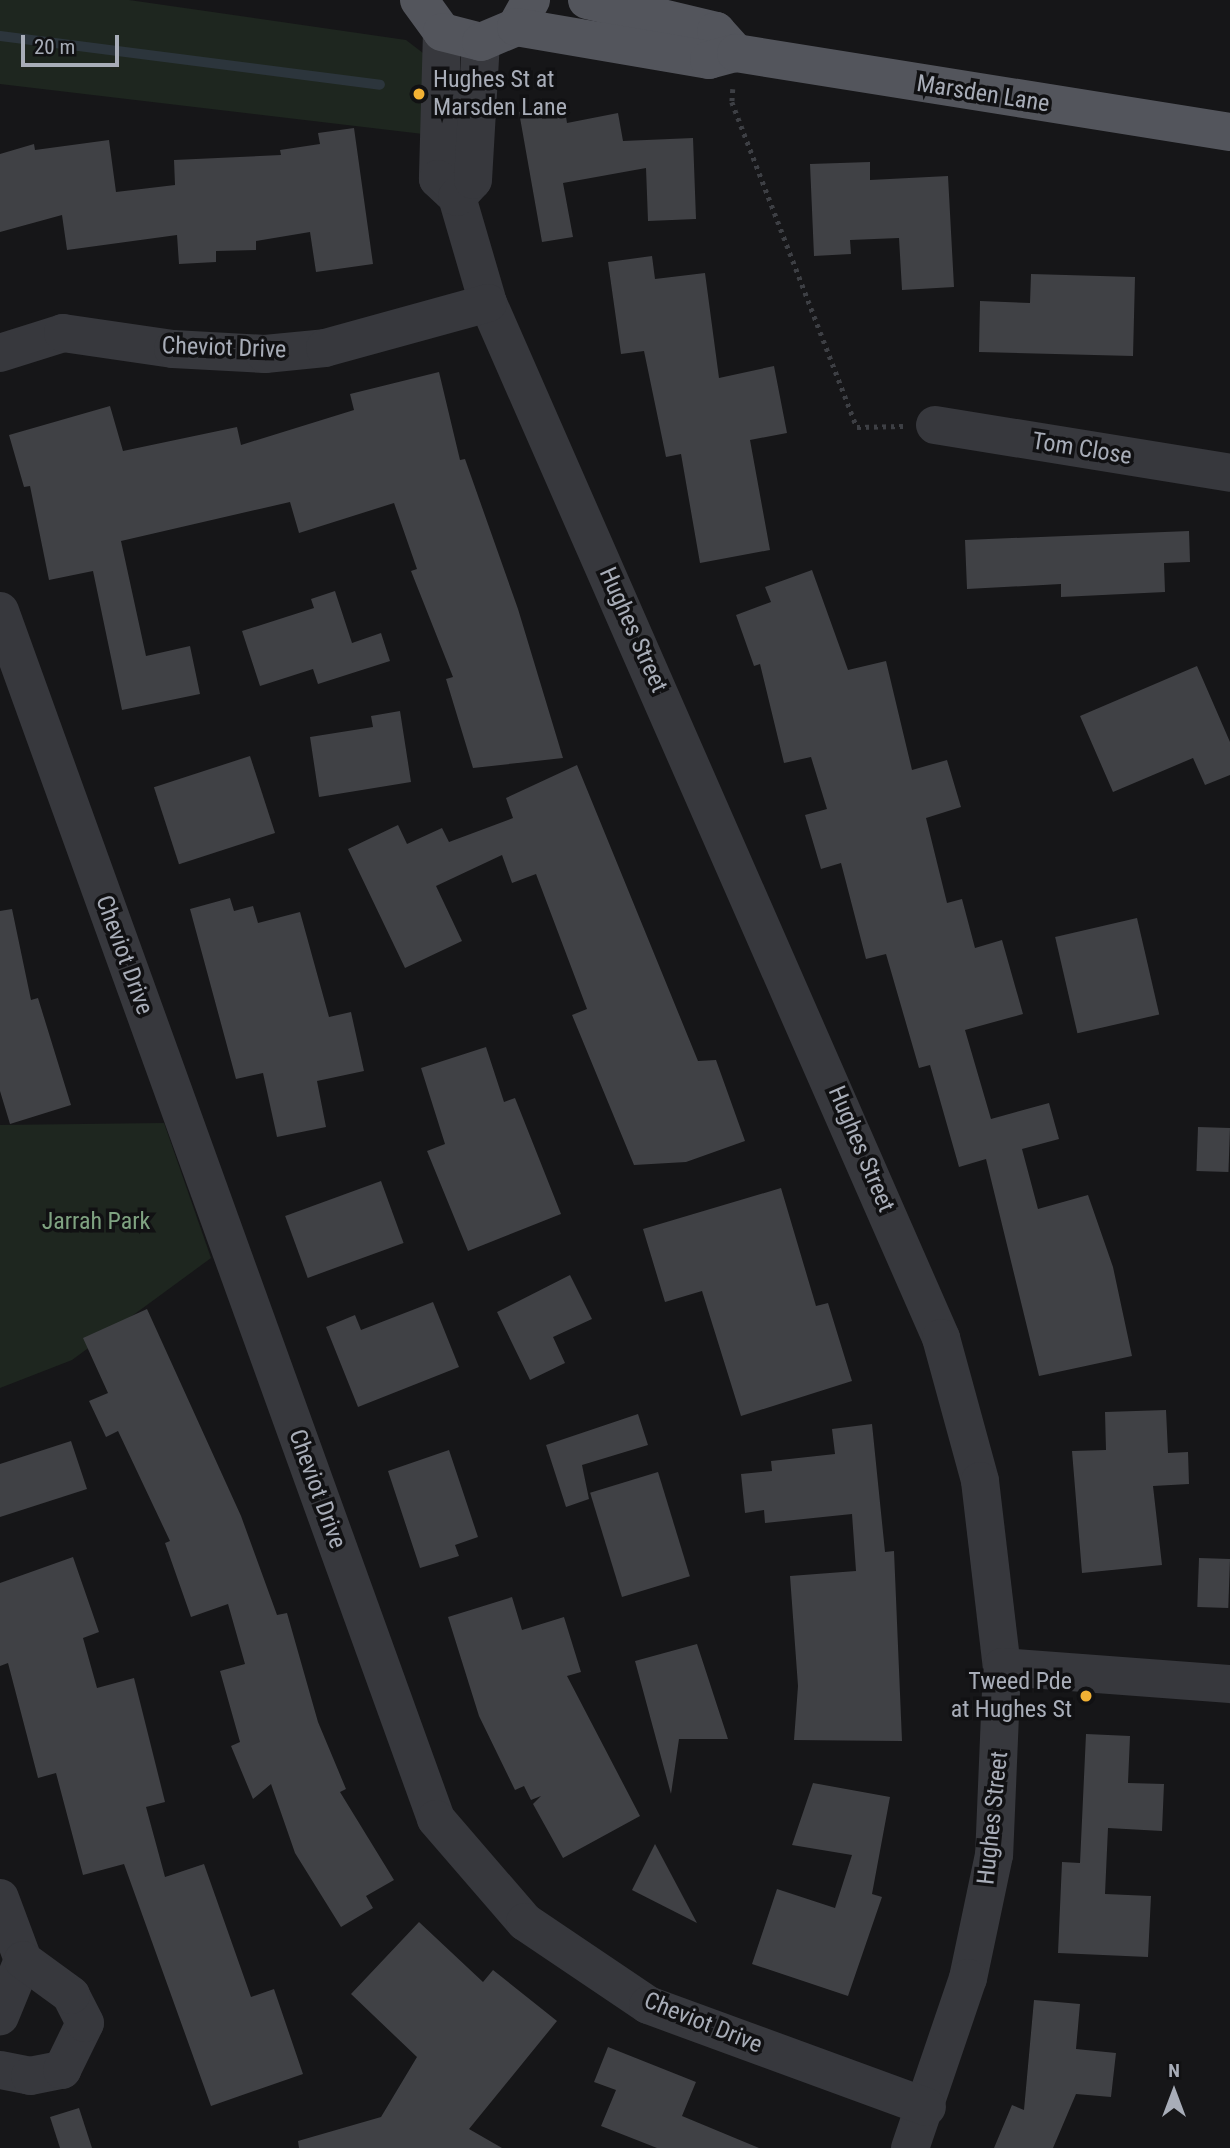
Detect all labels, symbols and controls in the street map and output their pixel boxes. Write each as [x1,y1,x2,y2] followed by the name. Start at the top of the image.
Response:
[24,21,122,65] scale bar
[34,35,75,59] text: 20 m
[433,66,567,122] place label: Hughes St at Marsden Lane
[915,69,1051,119] street label: Marsden Lane
[411,86,427,102] marker: Hughes St at Marsden Lane
[161,331,287,365] street label: Cheviot Drive
[1030,427,1134,471] street label: Tom Close
[593,563,673,697] street label: Hughes Street
[89,892,159,1018] street label: Cheviot Drive
[822,1082,900,1216] street label: Hughes Street
[42,1208,150,1236] park label: Jarrah Park
[282,1426,352,1552] street label: Cheviot Drive
[951,1668,1072,1724] place label: Tweed Pde at Hughes St
[1078,1688,1094,1704] marker: Tweed Pde at Hughes St
[972,1750,1014,1886] street label: Hughes Street
[640,1986,766,2060] street label: Cheviot Drive
[1139,2057,1209,2127] north arrow
[1168,2059,1180,2082] text: N

